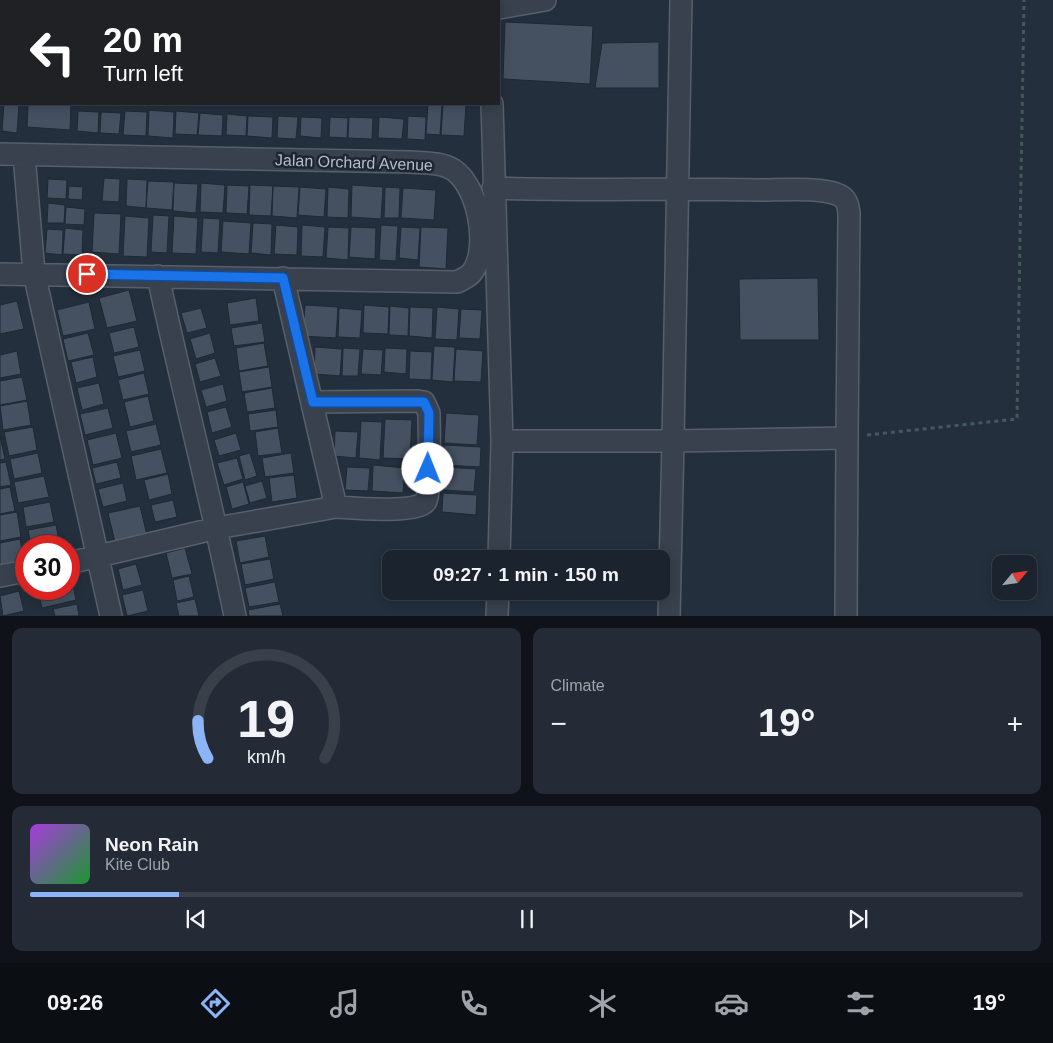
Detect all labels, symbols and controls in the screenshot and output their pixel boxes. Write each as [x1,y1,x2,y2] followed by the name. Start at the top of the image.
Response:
[20,20,85,85] icon: left
[103,20,183,59] text: 20 m
[103,61,183,86] text: Turn left
[275,151,433,174] street label: Jalan Orchard Avenue
[66,253,108,295] pin
[73,260,101,288] icon: arrive
[401,442,453,494] position arrow
[15,535,80,600] speed limit sign: 30
[992,555,1038,600] north arrow
[992,555,1037,600] map controls
[433,564,619,585] text: 09:27 · 1 min · 150 m
[551,677,605,694] text: Climate
[237,690,295,748] text: 19
[758,702,815,744] text: 19°
[551,708,567,739] text: −
[1007,708,1023,739] text: +
[247,747,286,767] text: km/h
[105,834,199,855] text: Neon Rain
[105,856,170,873] text: Kite Club
[182,905,210,933] icon: previous
[513,905,541,933] icon: pause
[844,905,872,933] icon: next
[198,986,233,1021] icon: directions
[327,986,362,1021] icon: music
[456,986,491,1021] icon: phone
[585,986,620,1021] icon: climate
[714,986,749,1021] icon: car
[843,986,878,1021] icon: filters
[47,990,103,1015] text: 09:26
[973,990,1006,1015] text: 19°

